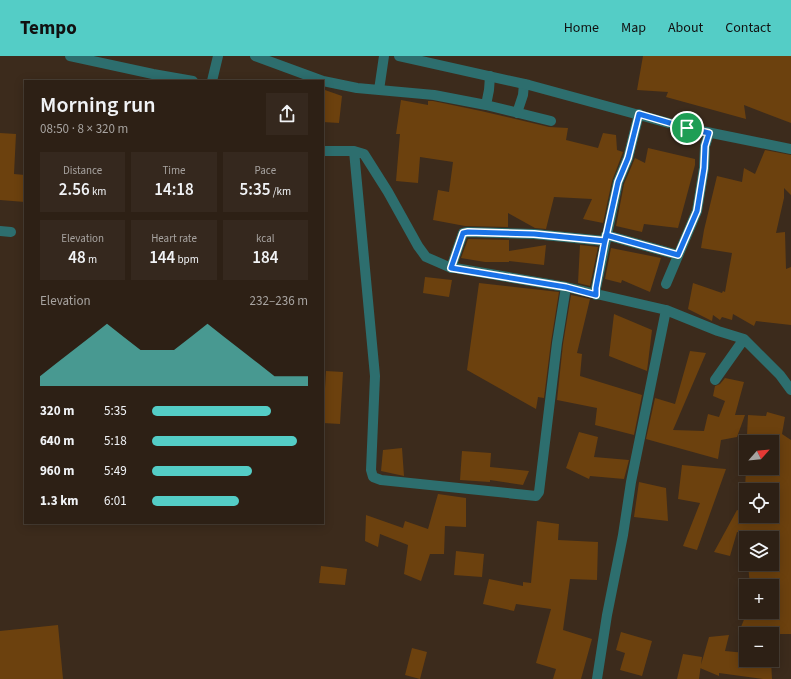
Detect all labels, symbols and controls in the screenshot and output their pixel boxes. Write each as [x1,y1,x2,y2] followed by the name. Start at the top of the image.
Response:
[20,15,77,42] text: Tempo
[564,18,599,38] text: Home
[621,18,646,38] text: Map
[668,18,703,38] text: About
[725,18,771,38] text: Contact
[40,89,156,121] text: Morning run
[266,93,308,135] button: share
[670,111,704,145] pin
[676,117,698,139] icon: arrive
[40,120,128,138] text: 08:50 · 8 × 320 m
[63,163,102,178] text: Distance
[162,163,186,178] text: Time
[255,163,276,178] text: Pace
[59,178,90,202] text: 2.56
[154,178,194,202] text: 14:18
[240,178,270,202] text: 5:35
[90,184,106,199] text: km
[270,184,291,199] text: /km
[61,231,104,246] text: Elevation
[151,231,197,246] text: Heart rate
[256,231,275,246] text: kcal
[68,246,86,270] text: 48
[149,246,175,270] text: 144
[252,246,278,270] text: 184
[86,252,97,267] text: m
[175,252,199,267] text: bpm
[40,292,91,310] text: Elevation
[250,292,308,310] text: 232–236 m
[40,402,74,420] text: 320 m
[104,402,127,420] text: 5:35
[40,432,74,450] text: 640 m
[104,432,127,450] text: 5:18
[739,435,779,475] north arrow
[739,435,779,667] map controls
[40,462,74,480] text: 960 m
[104,462,127,480] text: 5:49
[739,483,779,523] button: locate
[40,492,79,510] text: 1.3 km
[104,492,127,510] text: 6:01
[739,531,779,571] button: layers
[739,579,779,619] button: +
[739,627,779,667] button: −

